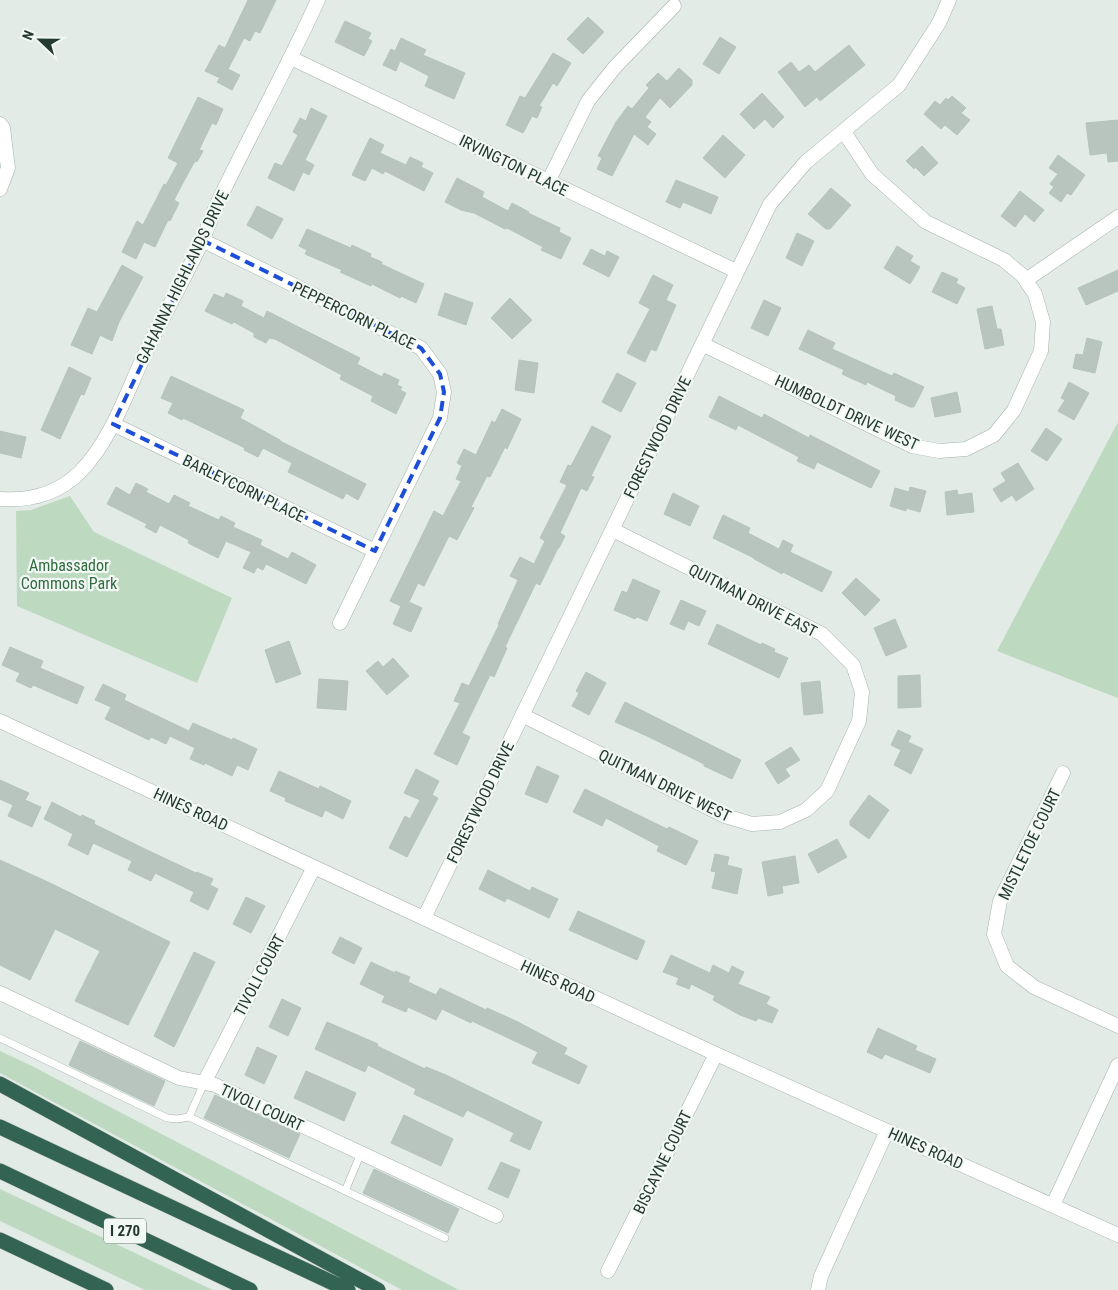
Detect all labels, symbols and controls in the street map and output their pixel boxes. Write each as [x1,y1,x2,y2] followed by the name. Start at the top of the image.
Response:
[15,15,65,65] north arrow
[19,28,37,42] text: N
[456,131,571,200] street label: IRVINGTON PLACE
[132,187,233,367] street label: GAHANNA HIGHLANDS DRIVE
[289,277,418,353] street label: PEPPERCORN PLACE
[772,371,922,454] street label: HUMBOLDT DRIVE WEST
[620,373,695,501] street label: FORESTWOOD DRIVE
[180,451,308,526] street label: BARLEYCORN PLACE
[21,556,118,593] park label: Ambassador Commons Park
[685,560,820,641] street label: QUITMAN DRIVE EAST
[443,738,518,866] street label: FORESTWOOD DRIVE
[596,745,734,826] street label: QUITMAN DRIVE WEST
[150,784,231,835] street label: HINES ROAD
[994,785,1065,903] street label: MISTLETOE COURT
[230,931,289,1019] street label: TIVOLI COURT
[517,956,598,1007] street label: HINES ROAD
[217,1080,307,1135] street label: TIVOLI COURT
[629,1108,696,1217] street label: BISCAYNE COURT
[885,1123,966,1173] street label: HINES ROAD
[104,1218,146,1244] road number: I 270

